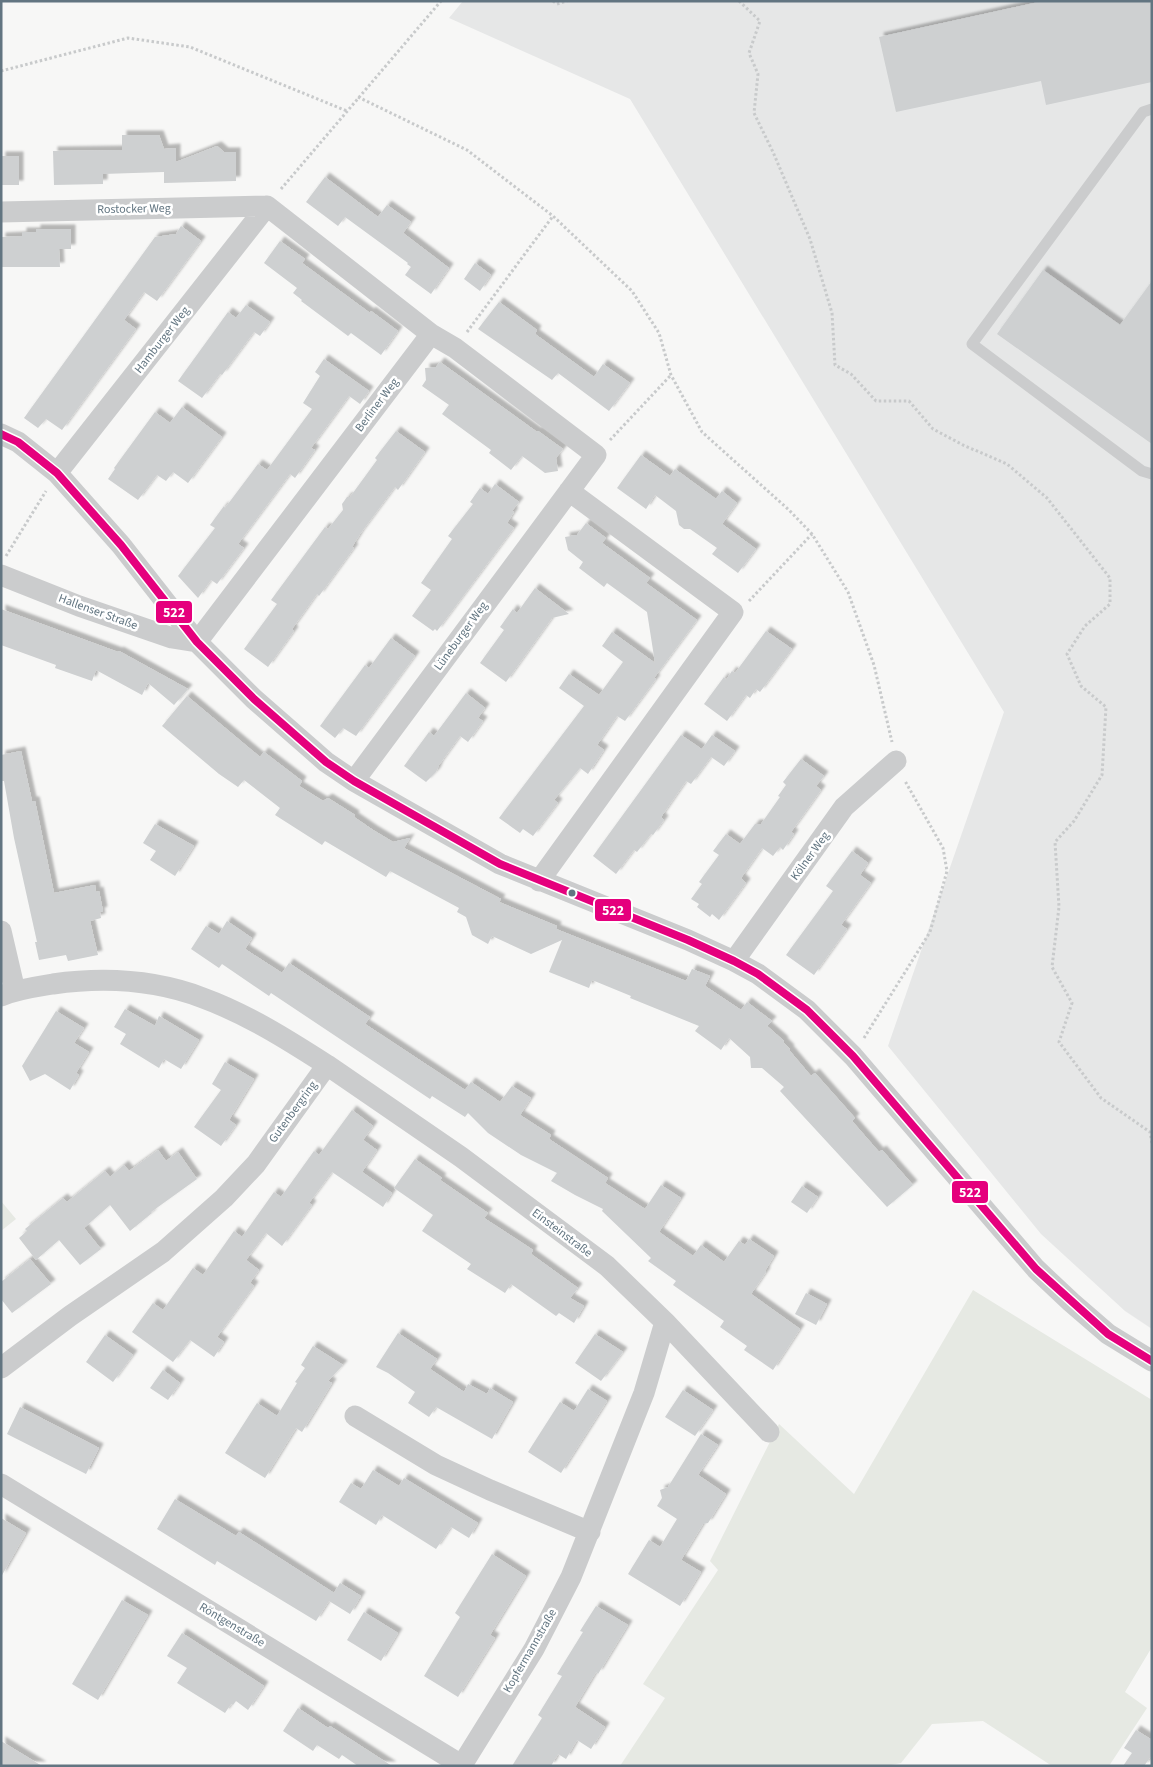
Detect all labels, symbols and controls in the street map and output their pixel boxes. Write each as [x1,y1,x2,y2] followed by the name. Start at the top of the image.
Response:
[97,200,171,218] street label: Rostocker Weg
[130,303,194,377] street label: Hamburger Weg
[351,374,403,436] street label: Berliner Weg
[56,590,140,634] street label: Hallenser Straße
[430,598,492,674] street label: Lüneburger Weg
[155,600,193,624] line badge: 522
[163,603,185,623] text: 522
[786,828,834,884] street label: Kölner Weg
[567,888,577,898] unlabelled marker
[594,898,632,922] line badge: 522
[602,901,624,921] text: 522
[265,1078,321,1146] street label: Gutenbergring
[951,1180,989,1204] line badge: 522
[959,1183,981,1203] text: 522
[528,1205,596,1261] street label: Einsteinstraße
[196,1599,268,1651] street label: Röntgenstraße
[499,1606,561,1696] street label: Kopfermannstraße

